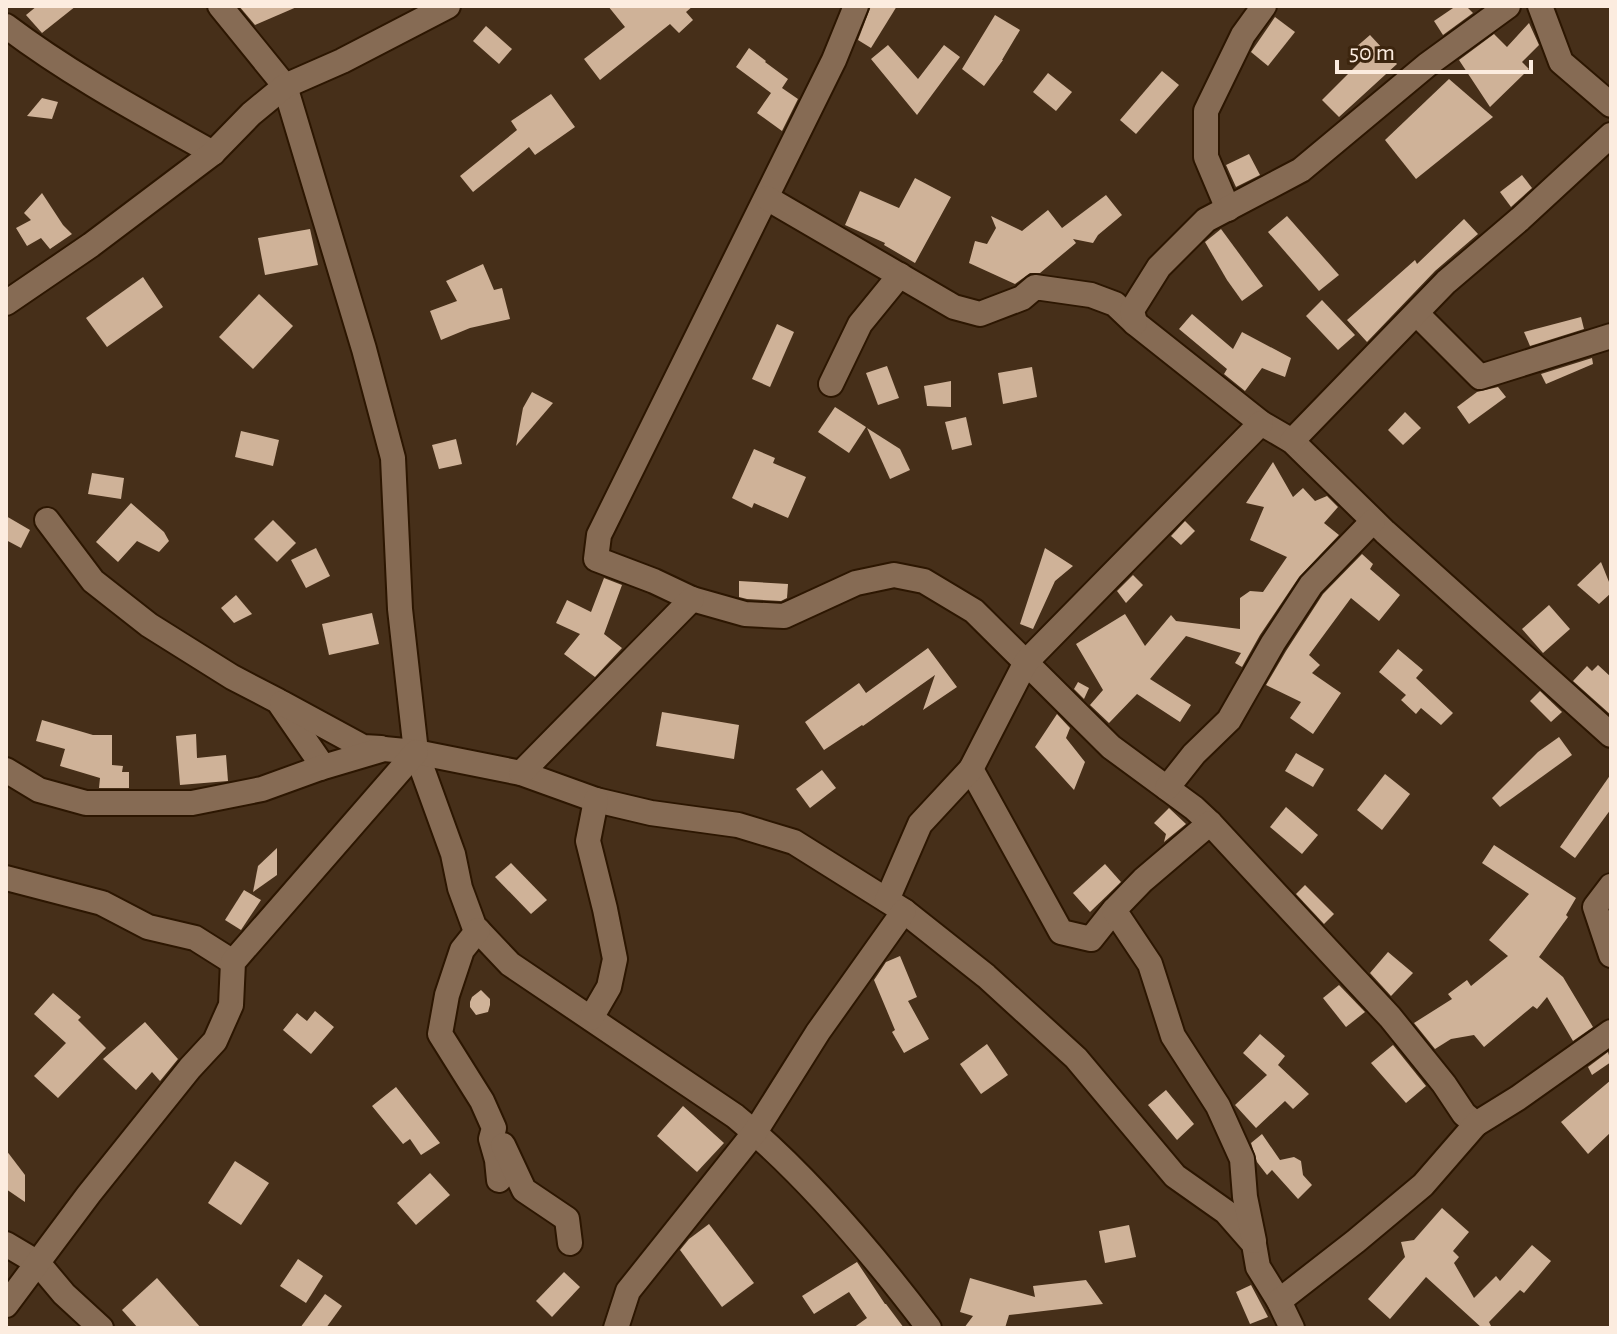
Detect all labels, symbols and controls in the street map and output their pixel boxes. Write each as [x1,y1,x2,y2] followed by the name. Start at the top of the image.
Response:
[1337,24,1531,74] scale bar
[1349,41,1395,65] text: 50 m

